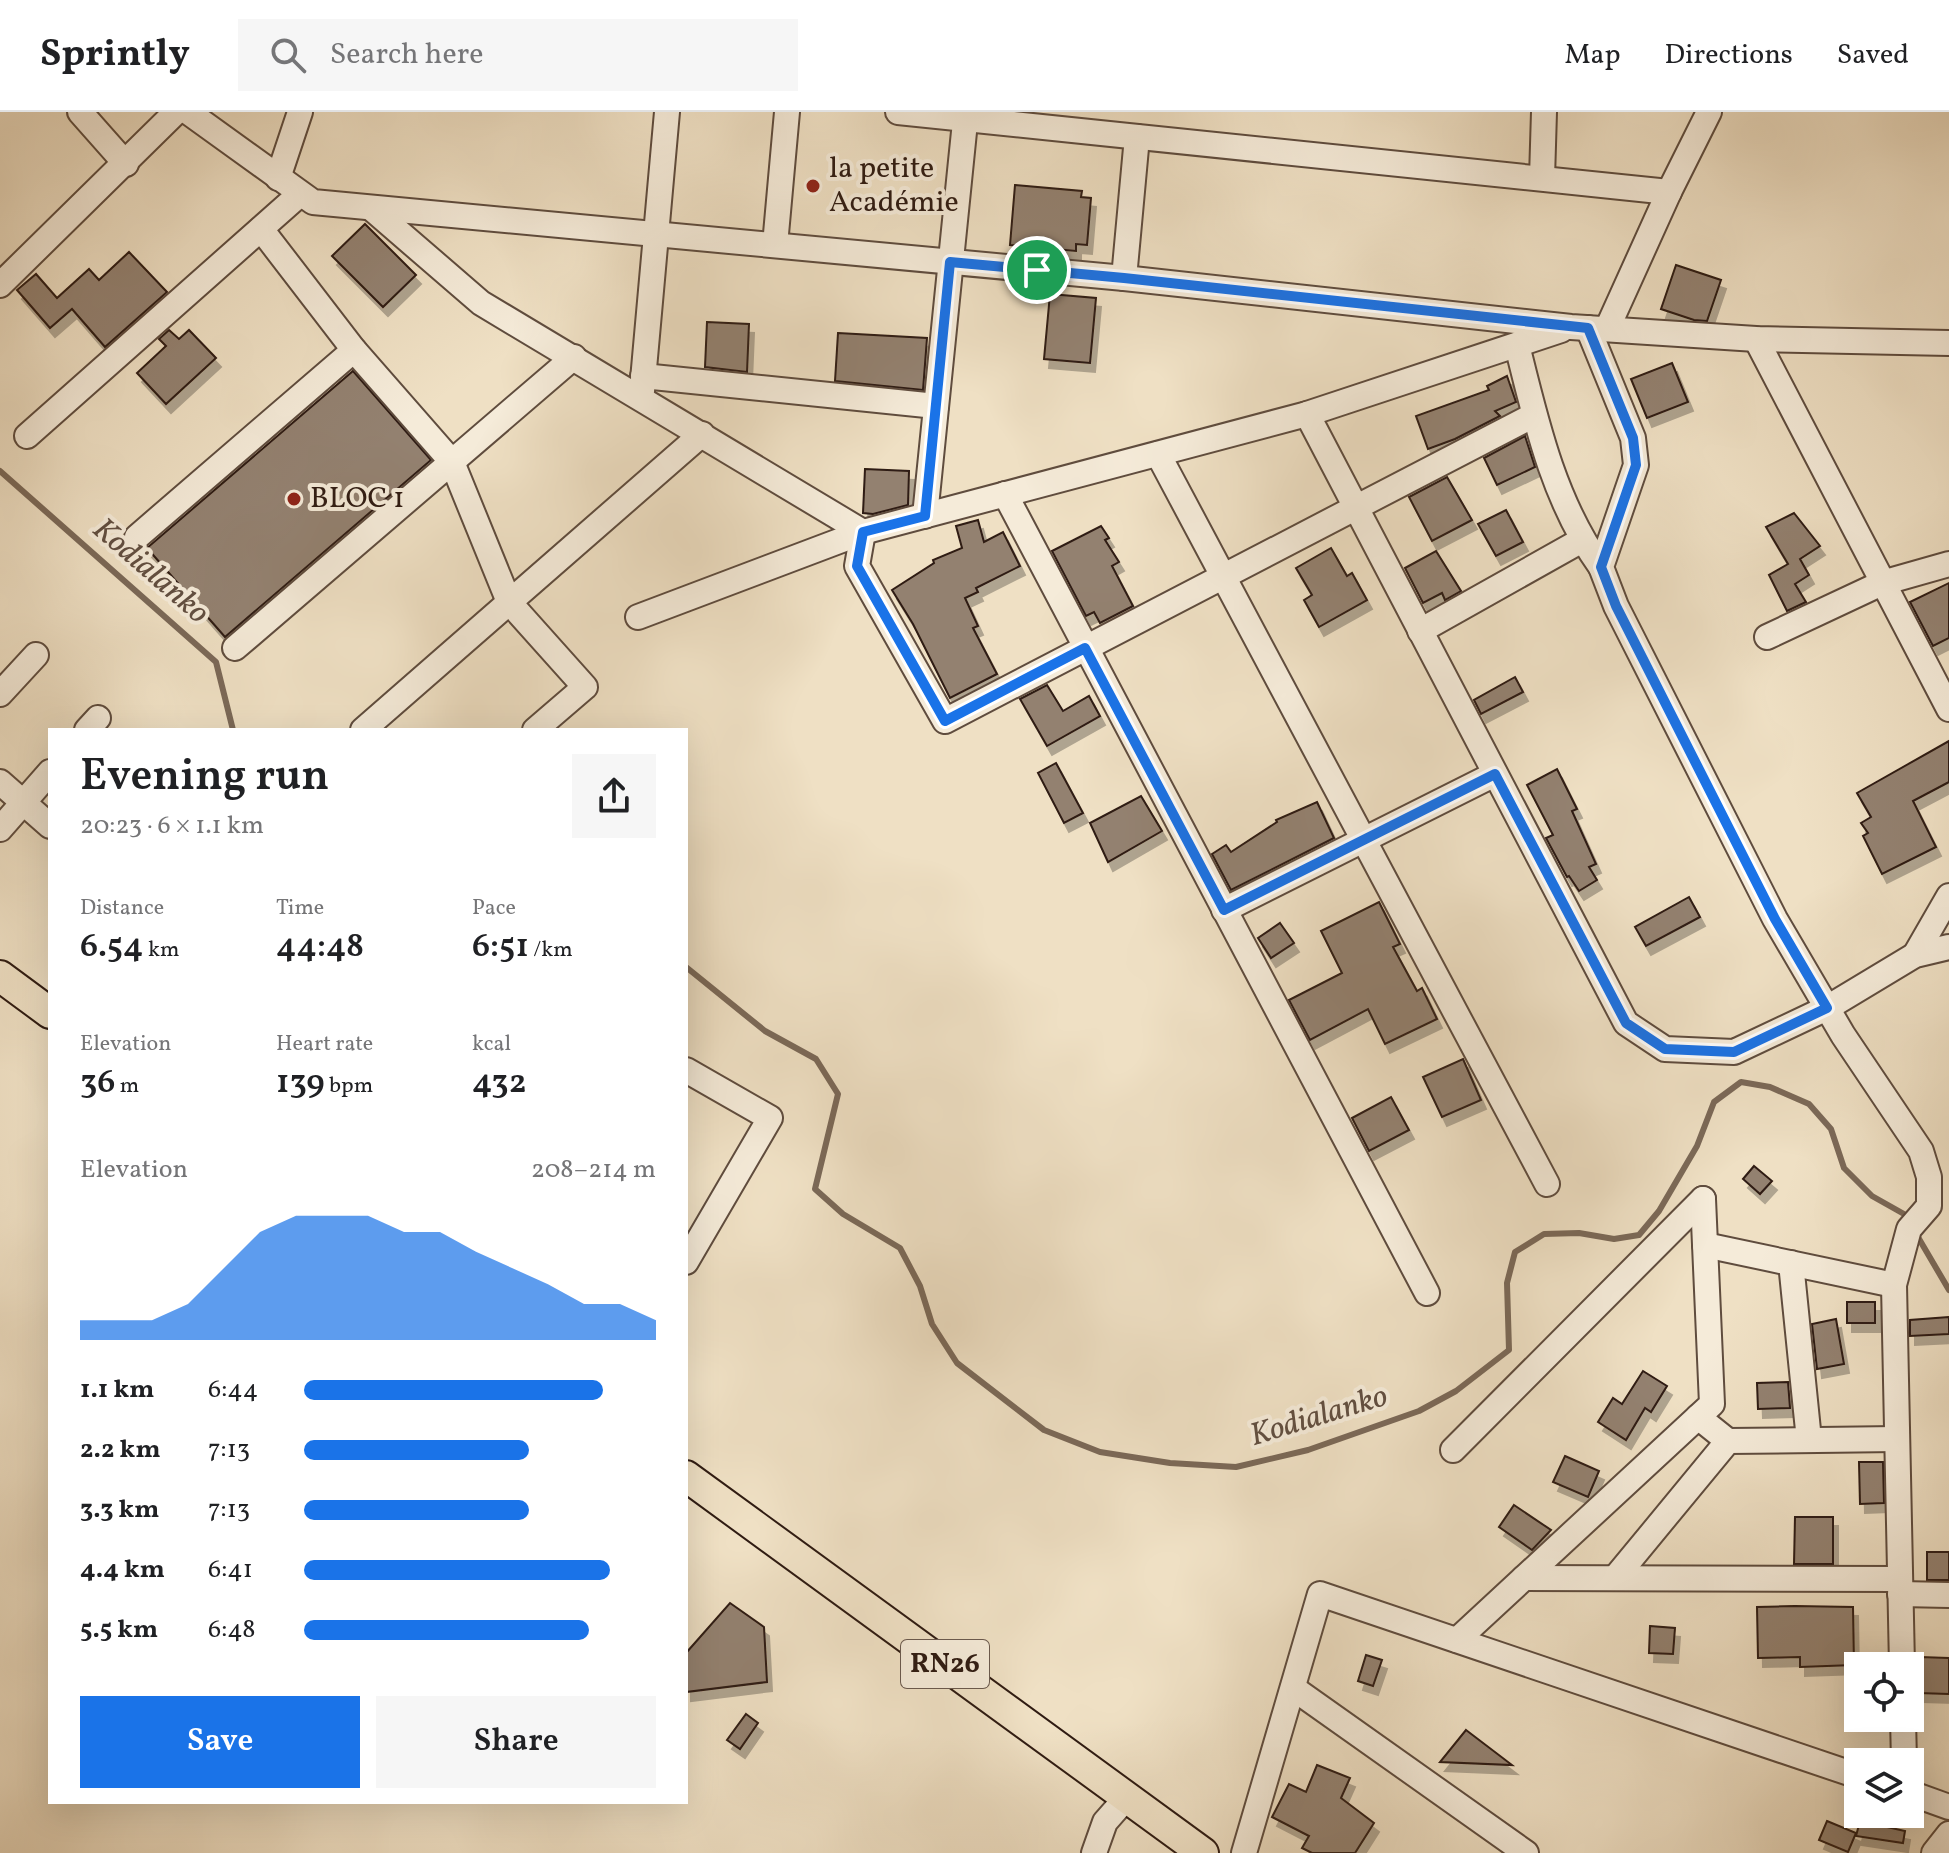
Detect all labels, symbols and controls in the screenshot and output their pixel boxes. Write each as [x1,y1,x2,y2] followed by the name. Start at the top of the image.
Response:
[238,19,798,91] search box
[40,29,190,82] text: Sprintly
[266,33,310,77] icon: search
[330,34,483,76] text: Search here
[1565,36,1621,75] text: Map
[1665,36,1793,75] text: Directions
[1837,36,1909,75] text: Saved
[829,148,959,224] place label: la petite Académie
[804,177,822,195] marker: la petite Académie
[1003,236,1071,304] pin
[1015,248,1059,292] icon: arrive
[310,478,405,520] place label: BLOC 1
[285,490,303,508] marker: BLOC 1
[82,509,218,635] water label: Kodialanko
[80,747,329,808] text: Evening run
[572,754,656,838] button: share
[80,808,264,844] text: 20:23 · 6 × 1.1 km
[80,893,164,924] text: Distance
[276,893,324,924] text: Time
[472,893,516,924] text: Pace
[80,924,144,971] text: 6.54
[276,924,364,971] text: 44:48
[472,924,529,971] text: 6:51
[144,935,179,966] text: km
[529,935,573,966] text: /km
[80,1029,171,1060] text: Elevation
[276,1029,373,1060] text: Heart rate
[472,1029,511,1060] text: kcal
[80,1060,115,1107] text: 36
[276,1060,325,1107] text: 139
[472,1060,527,1107] text: 432
[115,1071,139,1102] text: m
[325,1071,373,1102] text: bpm
[80,1152,188,1188] text: Elevation
[531,1152,656,1188] text: 208–214 m
[80,1372,154,1408] text: 1.1 km
[208,1372,258,1408] text: 6:44
[1245,1375,1394,1459] water label: Kodialanko
[80,1432,161,1468] text: 2.2 km
[208,1432,250,1468] text: 7:13
[80,1492,160,1528] text: 3.3 km
[208,1492,250,1528] text: 7:13
[80,1552,165,1588] text: 4.4 km
[208,1552,253,1588] text: 6:41
[80,1612,158,1648] text: 5.5 km
[208,1612,256,1648] text: 6:48
[901,1640,989,1688] road number: RN26
[1844,1652,1924,1828] map controls
[1844,1652,1924,1732] button: locate
[80,1696,360,1788] button: Save
[376,1696,656,1788] button: Share
[1844,1748,1924,1828] button: layers

